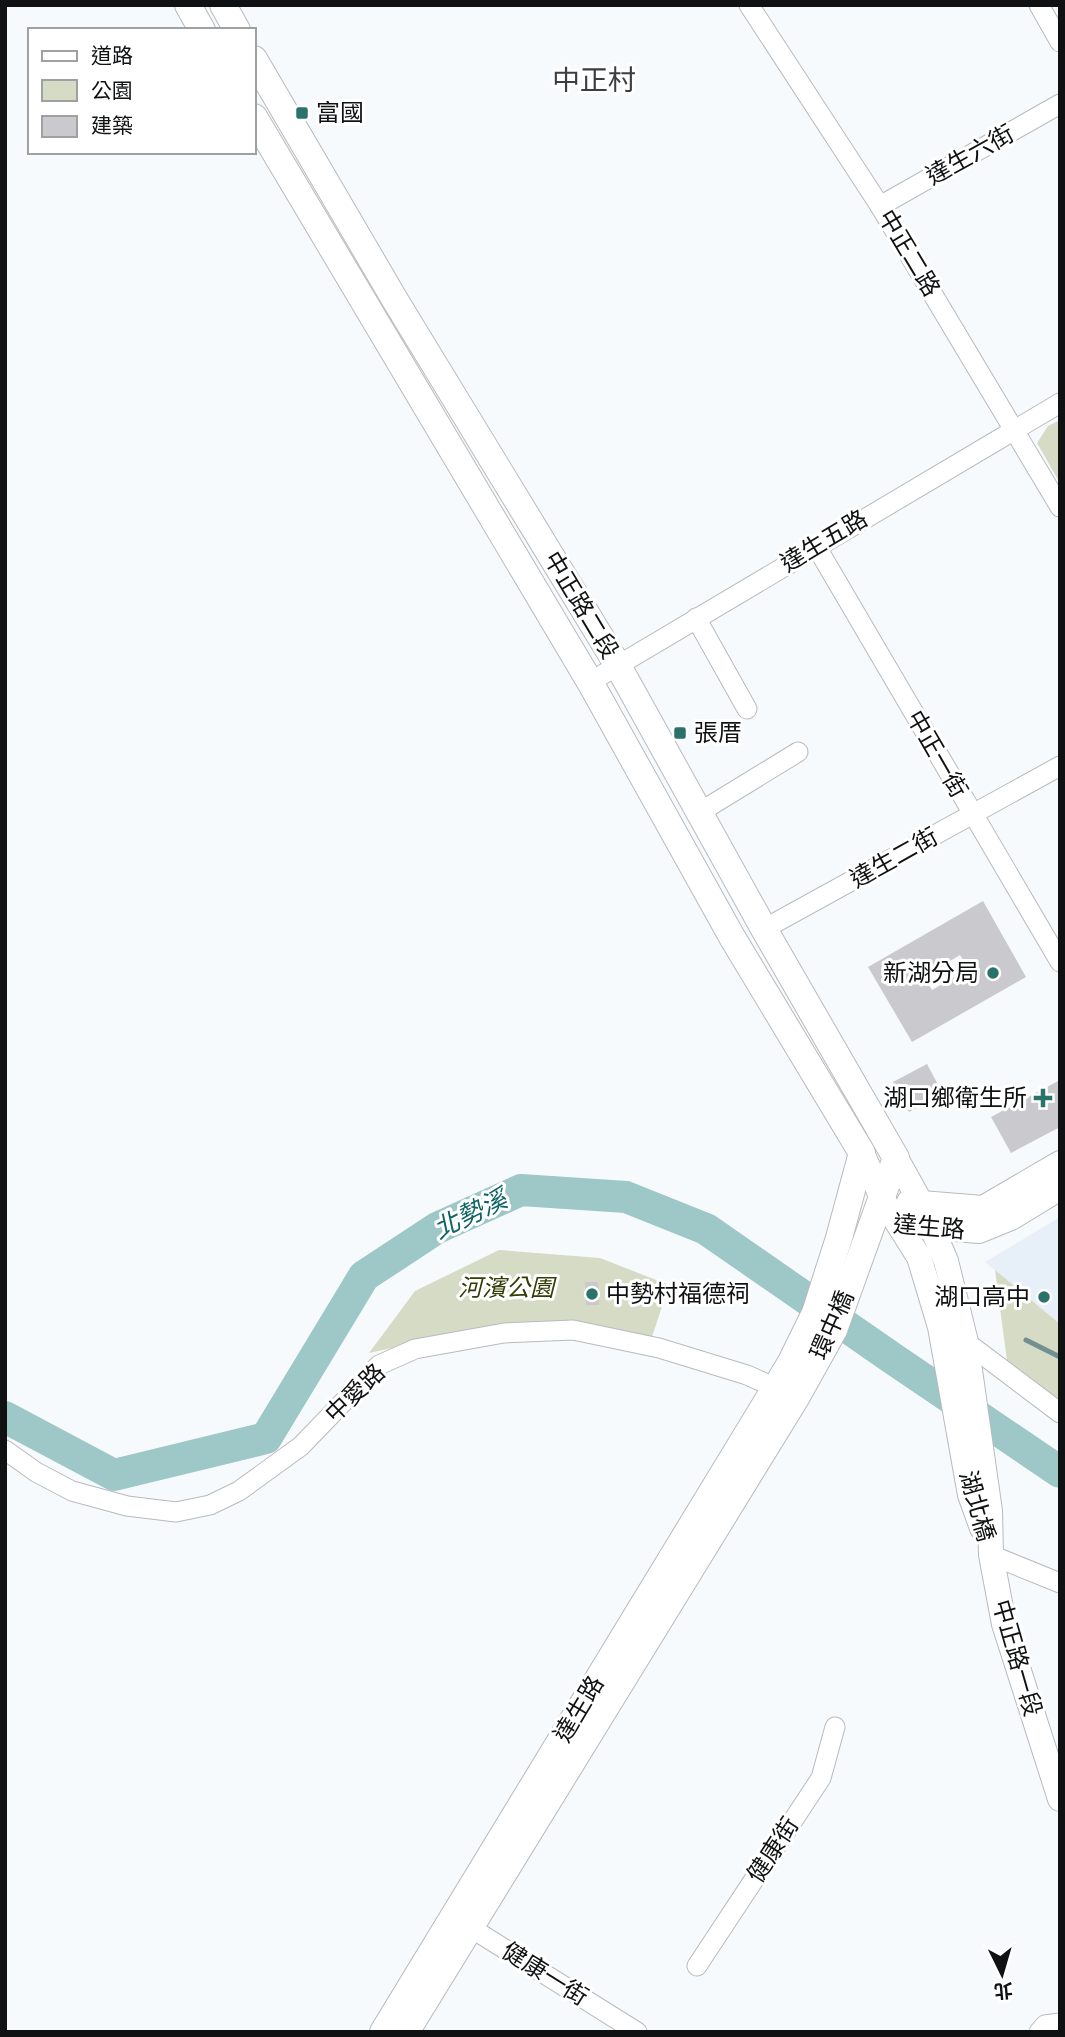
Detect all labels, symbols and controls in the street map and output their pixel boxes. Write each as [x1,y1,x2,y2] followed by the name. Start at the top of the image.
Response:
[28,28,256,154] legend
[91,41,133,70] text: 道路
[552,61,636,99] district label: 中正村
[91,76,133,105] text: 公園
[316,96,364,129] place label: 富國
[294,105,310,121] marker: 富國
[91,111,133,140] text: 建築
[920,117,1020,192] street label: 達生六街
[871,203,948,302] street label: 中正二路
[774,502,873,579] street label: 達生五路
[536,545,626,665] street label: 中正路二段
[899,704,976,804] street label: 中正一街
[694,716,742,749] place label: 張厝
[672,725,688,741] marker: 張厝
[844,820,944,895] street label: 達生二街
[883,956,979,989] place label: 新湖分局
[985,965,1001,981] marker: 新湖分局
[883,1081,1027,1114] place label: 湖口鄉衛生所
[1033,1088,1053,1108] marker: 湖口鄉衛生所
[427,1179,517,1247] water label: 北勢溪
[892,1207,966,1246] street label: 達生路
[458,1271,557,1304] park label: 河濱公園
[606,1277,750,1310] place label: 中勢村福德祠
[934,1280,1030,1313] place label: 湖口高中
[802,1285,861,1364] street label: 環中橋
[584,1286,600,1302] marker: 中勢村福德祠
[1036,1289,1052,1305] marker: 湖口高中
[317,1356,392,1430] street label: 中愛路
[952,1467,1003,1545] street label: 湖北橋
[985,1596,1050,1720] street label: 中正路一段
[546,1669,611,1748] street label: 達生路
[739,1811,806,1889] street label: 健康街
[496,1934,595,2013] street label: 健康一街
[967,1939,1037,2009] north arrow
[993,1977,1014,2005] text: 北

